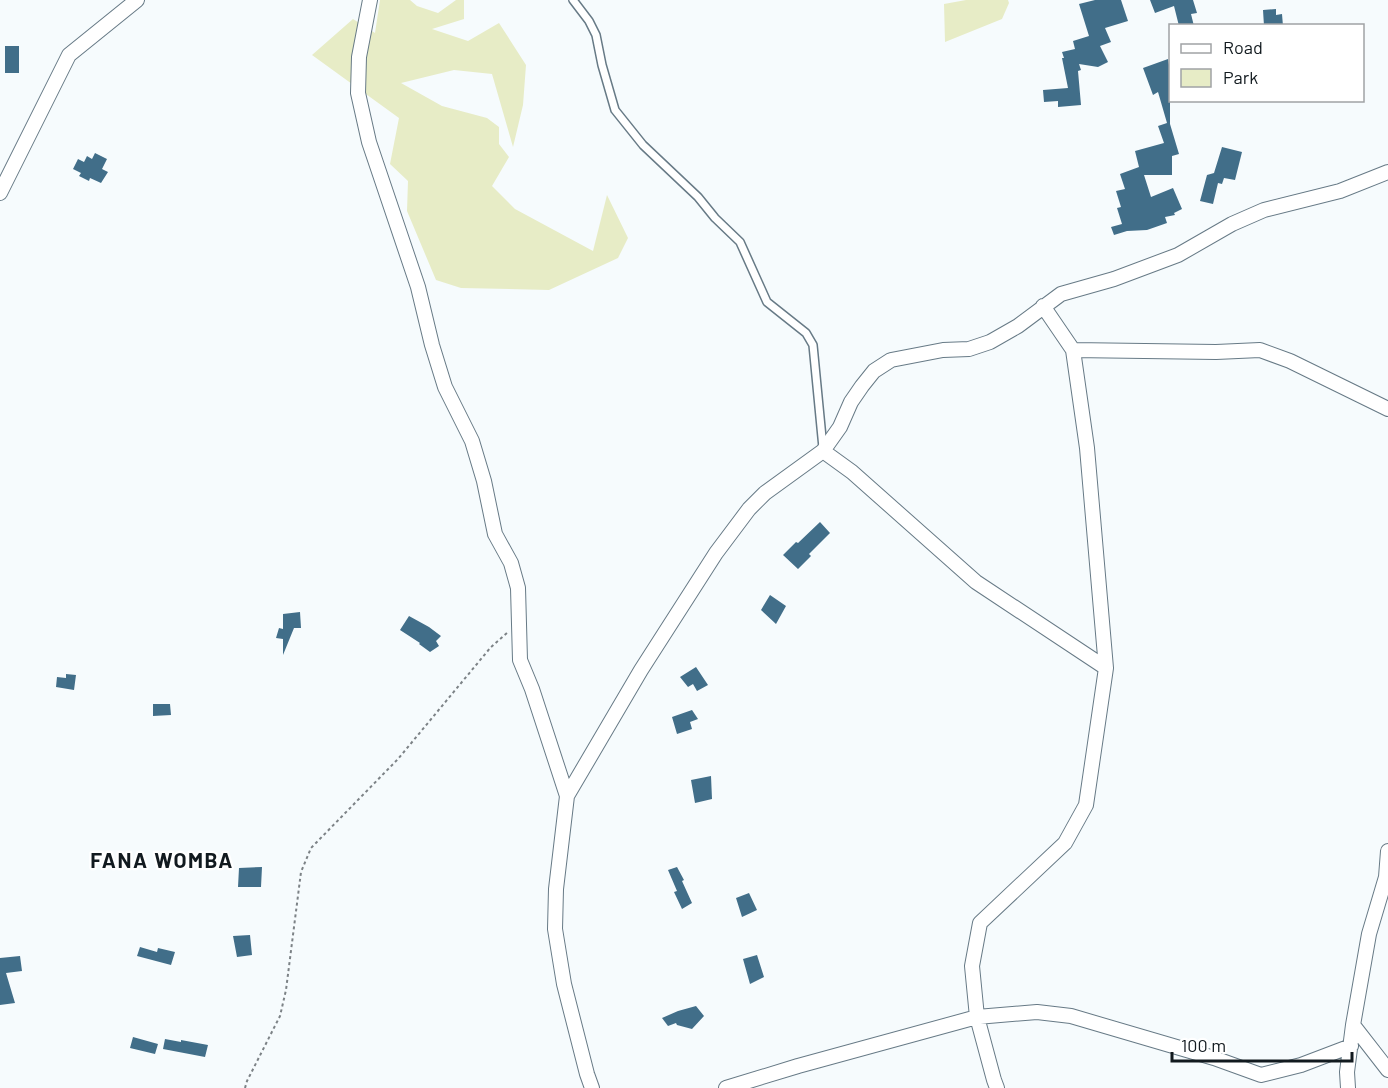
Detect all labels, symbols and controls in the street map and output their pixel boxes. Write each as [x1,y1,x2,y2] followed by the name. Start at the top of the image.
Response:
[1169,24,1364,102] legend
[1223,36,1263,58] text: Road
[1223,66,1258,88] text: Park
[90,847,234,872] district label: FANA WOMBA
[1172,1025,1352,1063] scale bar
[1181,1034,1226,1056] text: 100 m

